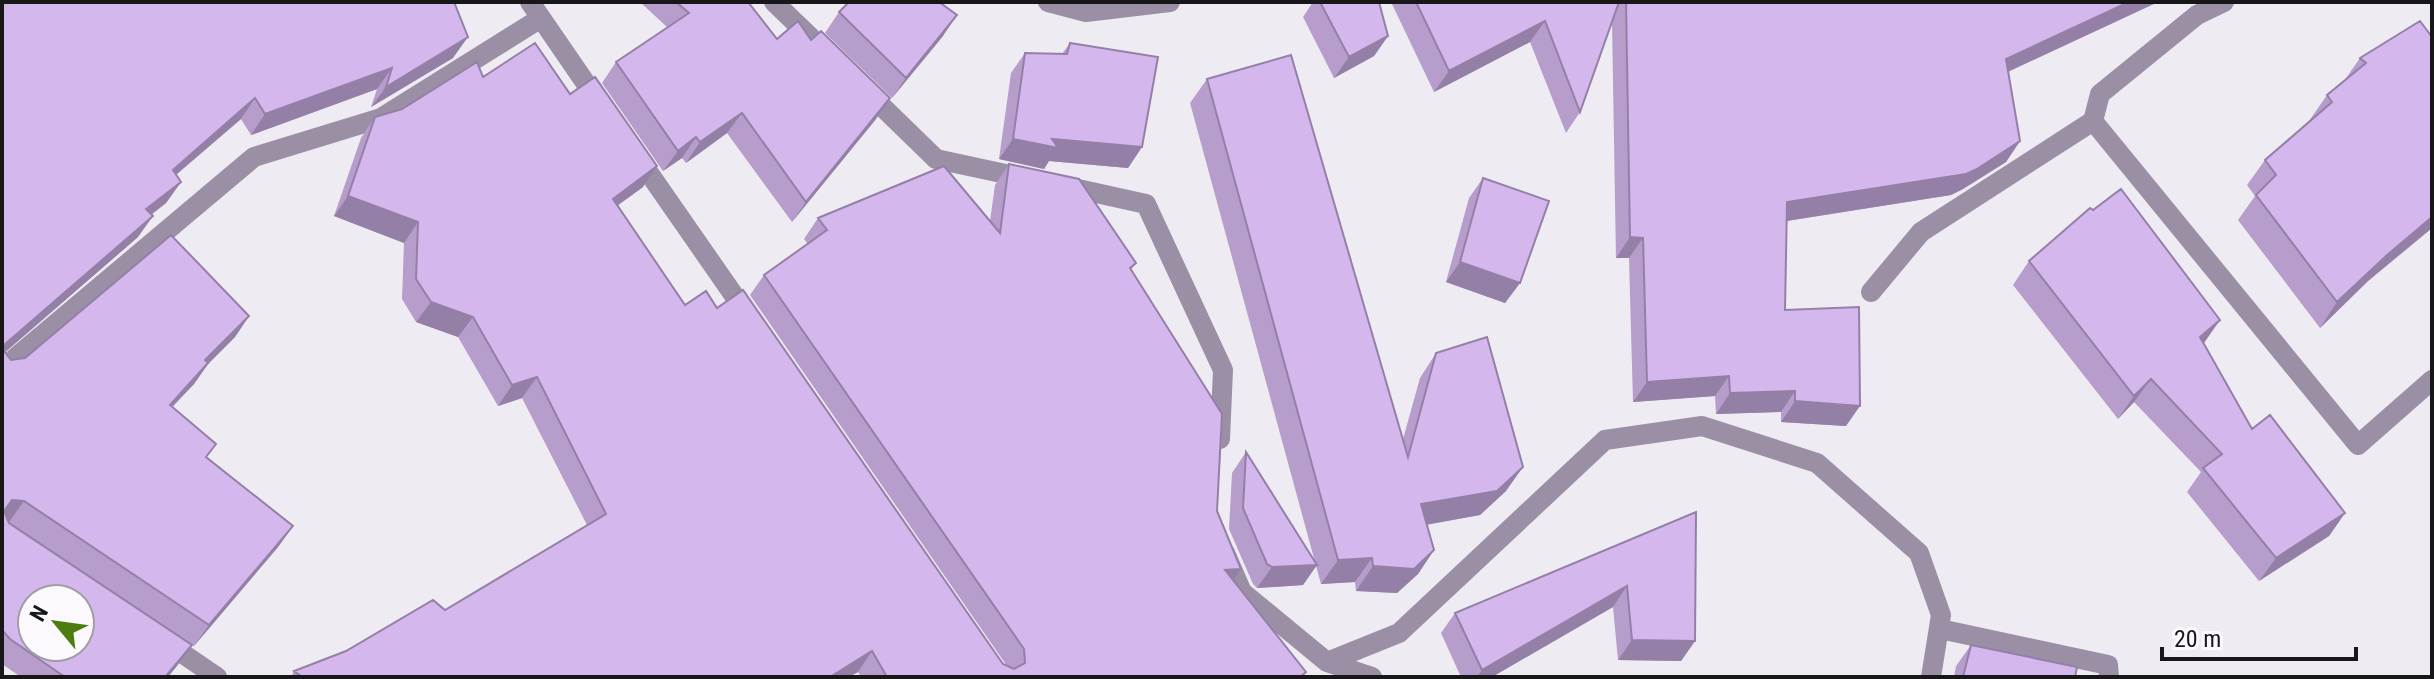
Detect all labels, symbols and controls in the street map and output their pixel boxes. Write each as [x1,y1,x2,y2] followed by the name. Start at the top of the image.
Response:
[16,583,96,663] north arrow
[25,602,53,626] text: N
[2162,611,2356,661] scale bar
[2174,625,2221,653] text: 20 m

